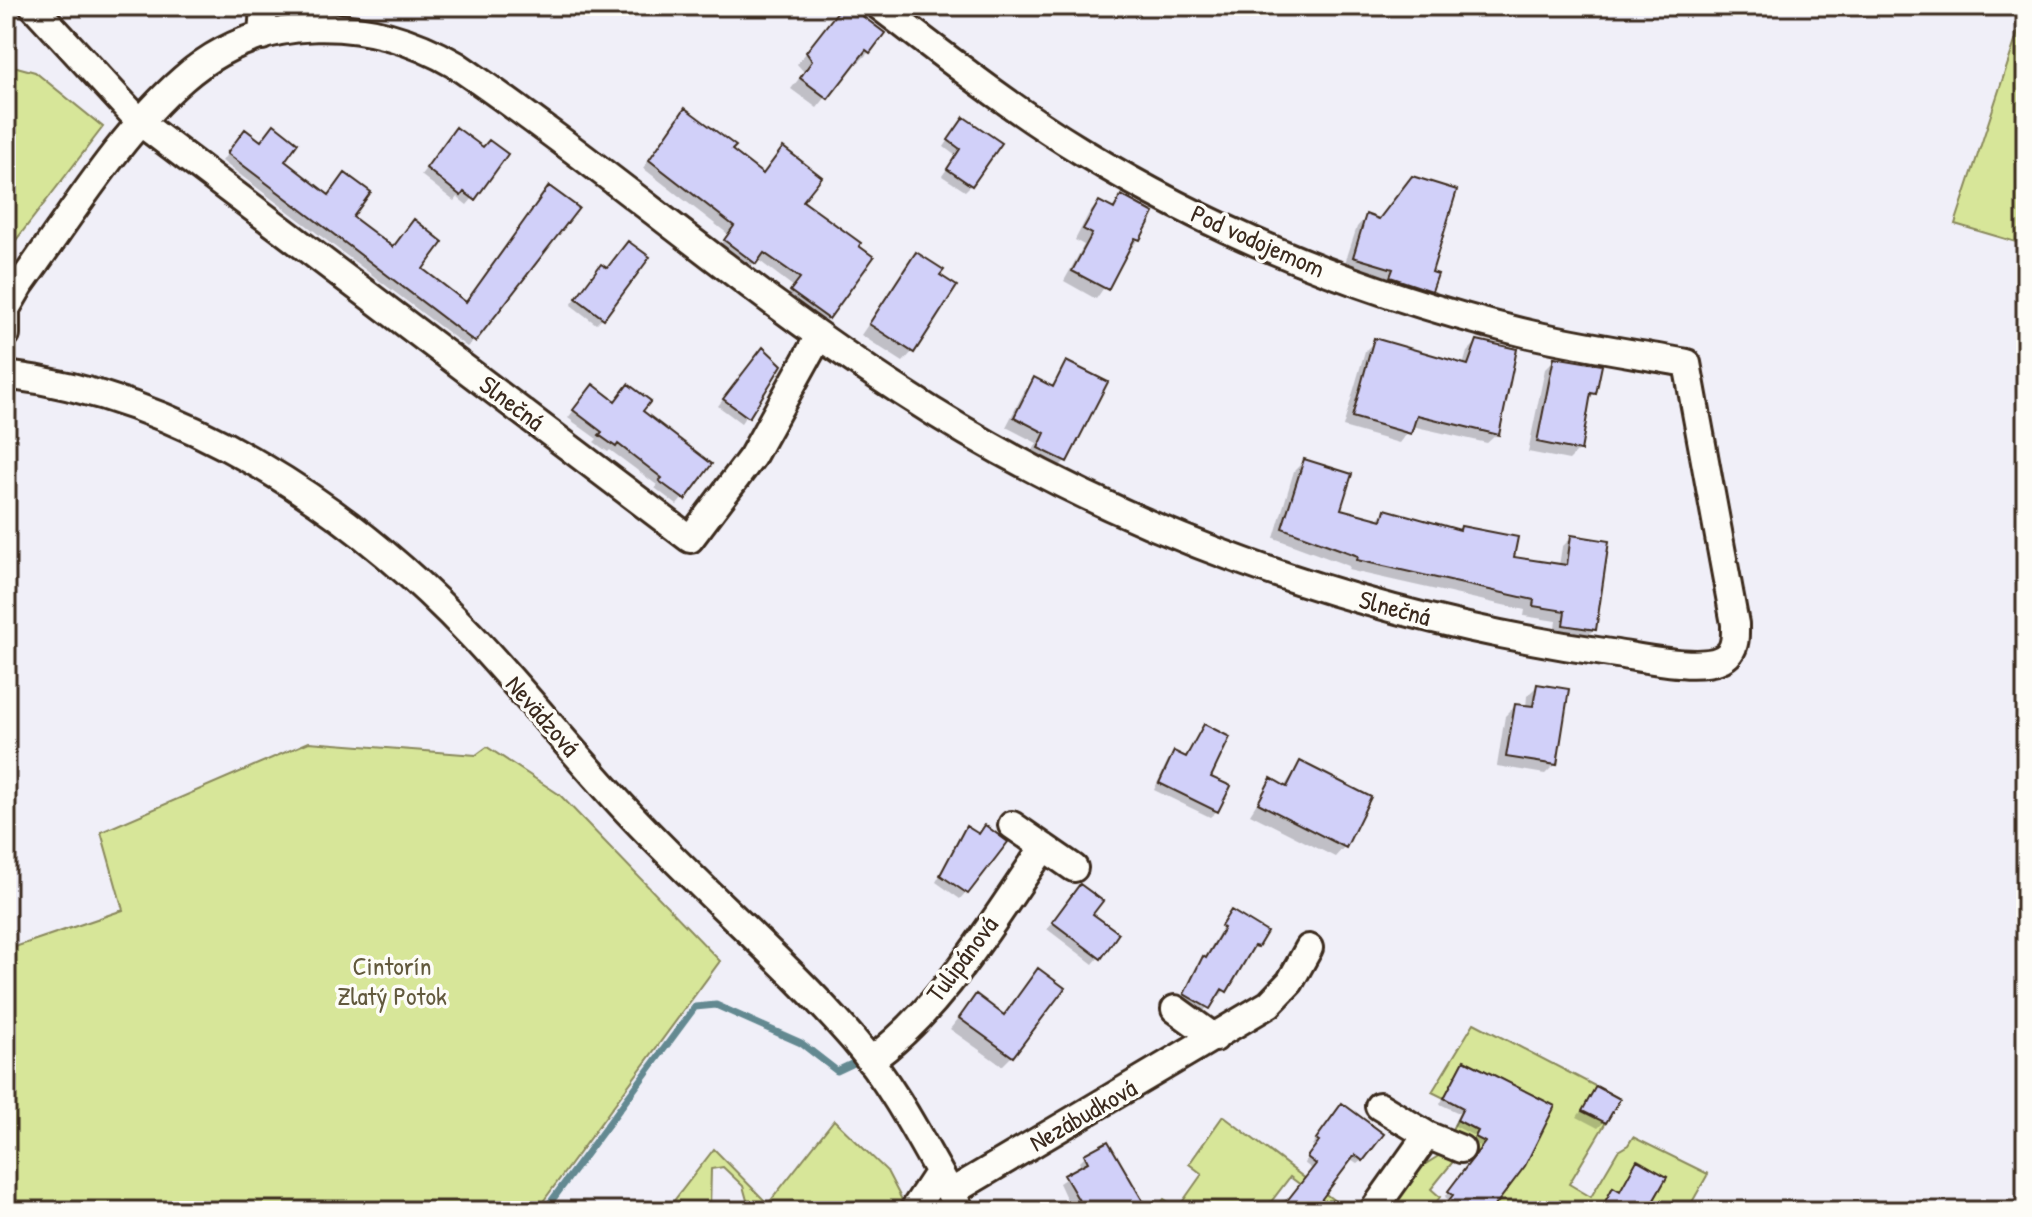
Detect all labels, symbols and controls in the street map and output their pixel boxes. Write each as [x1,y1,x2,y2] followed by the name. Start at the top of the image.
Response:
[1186,195,1331,286] street label: Pod vodojemom
[473,367,552,439] street label: Slnečná
[1355,581,1435,634] street label: Slnečná
[498,668,588,764] street label: Nevädzová
[918,908,1006,1009] street label: Tulipánová
[337,948,447,1013] park label: Cintorín Zlatý Potok
[1023,1070,1143,1159] street label: Nezábudková

